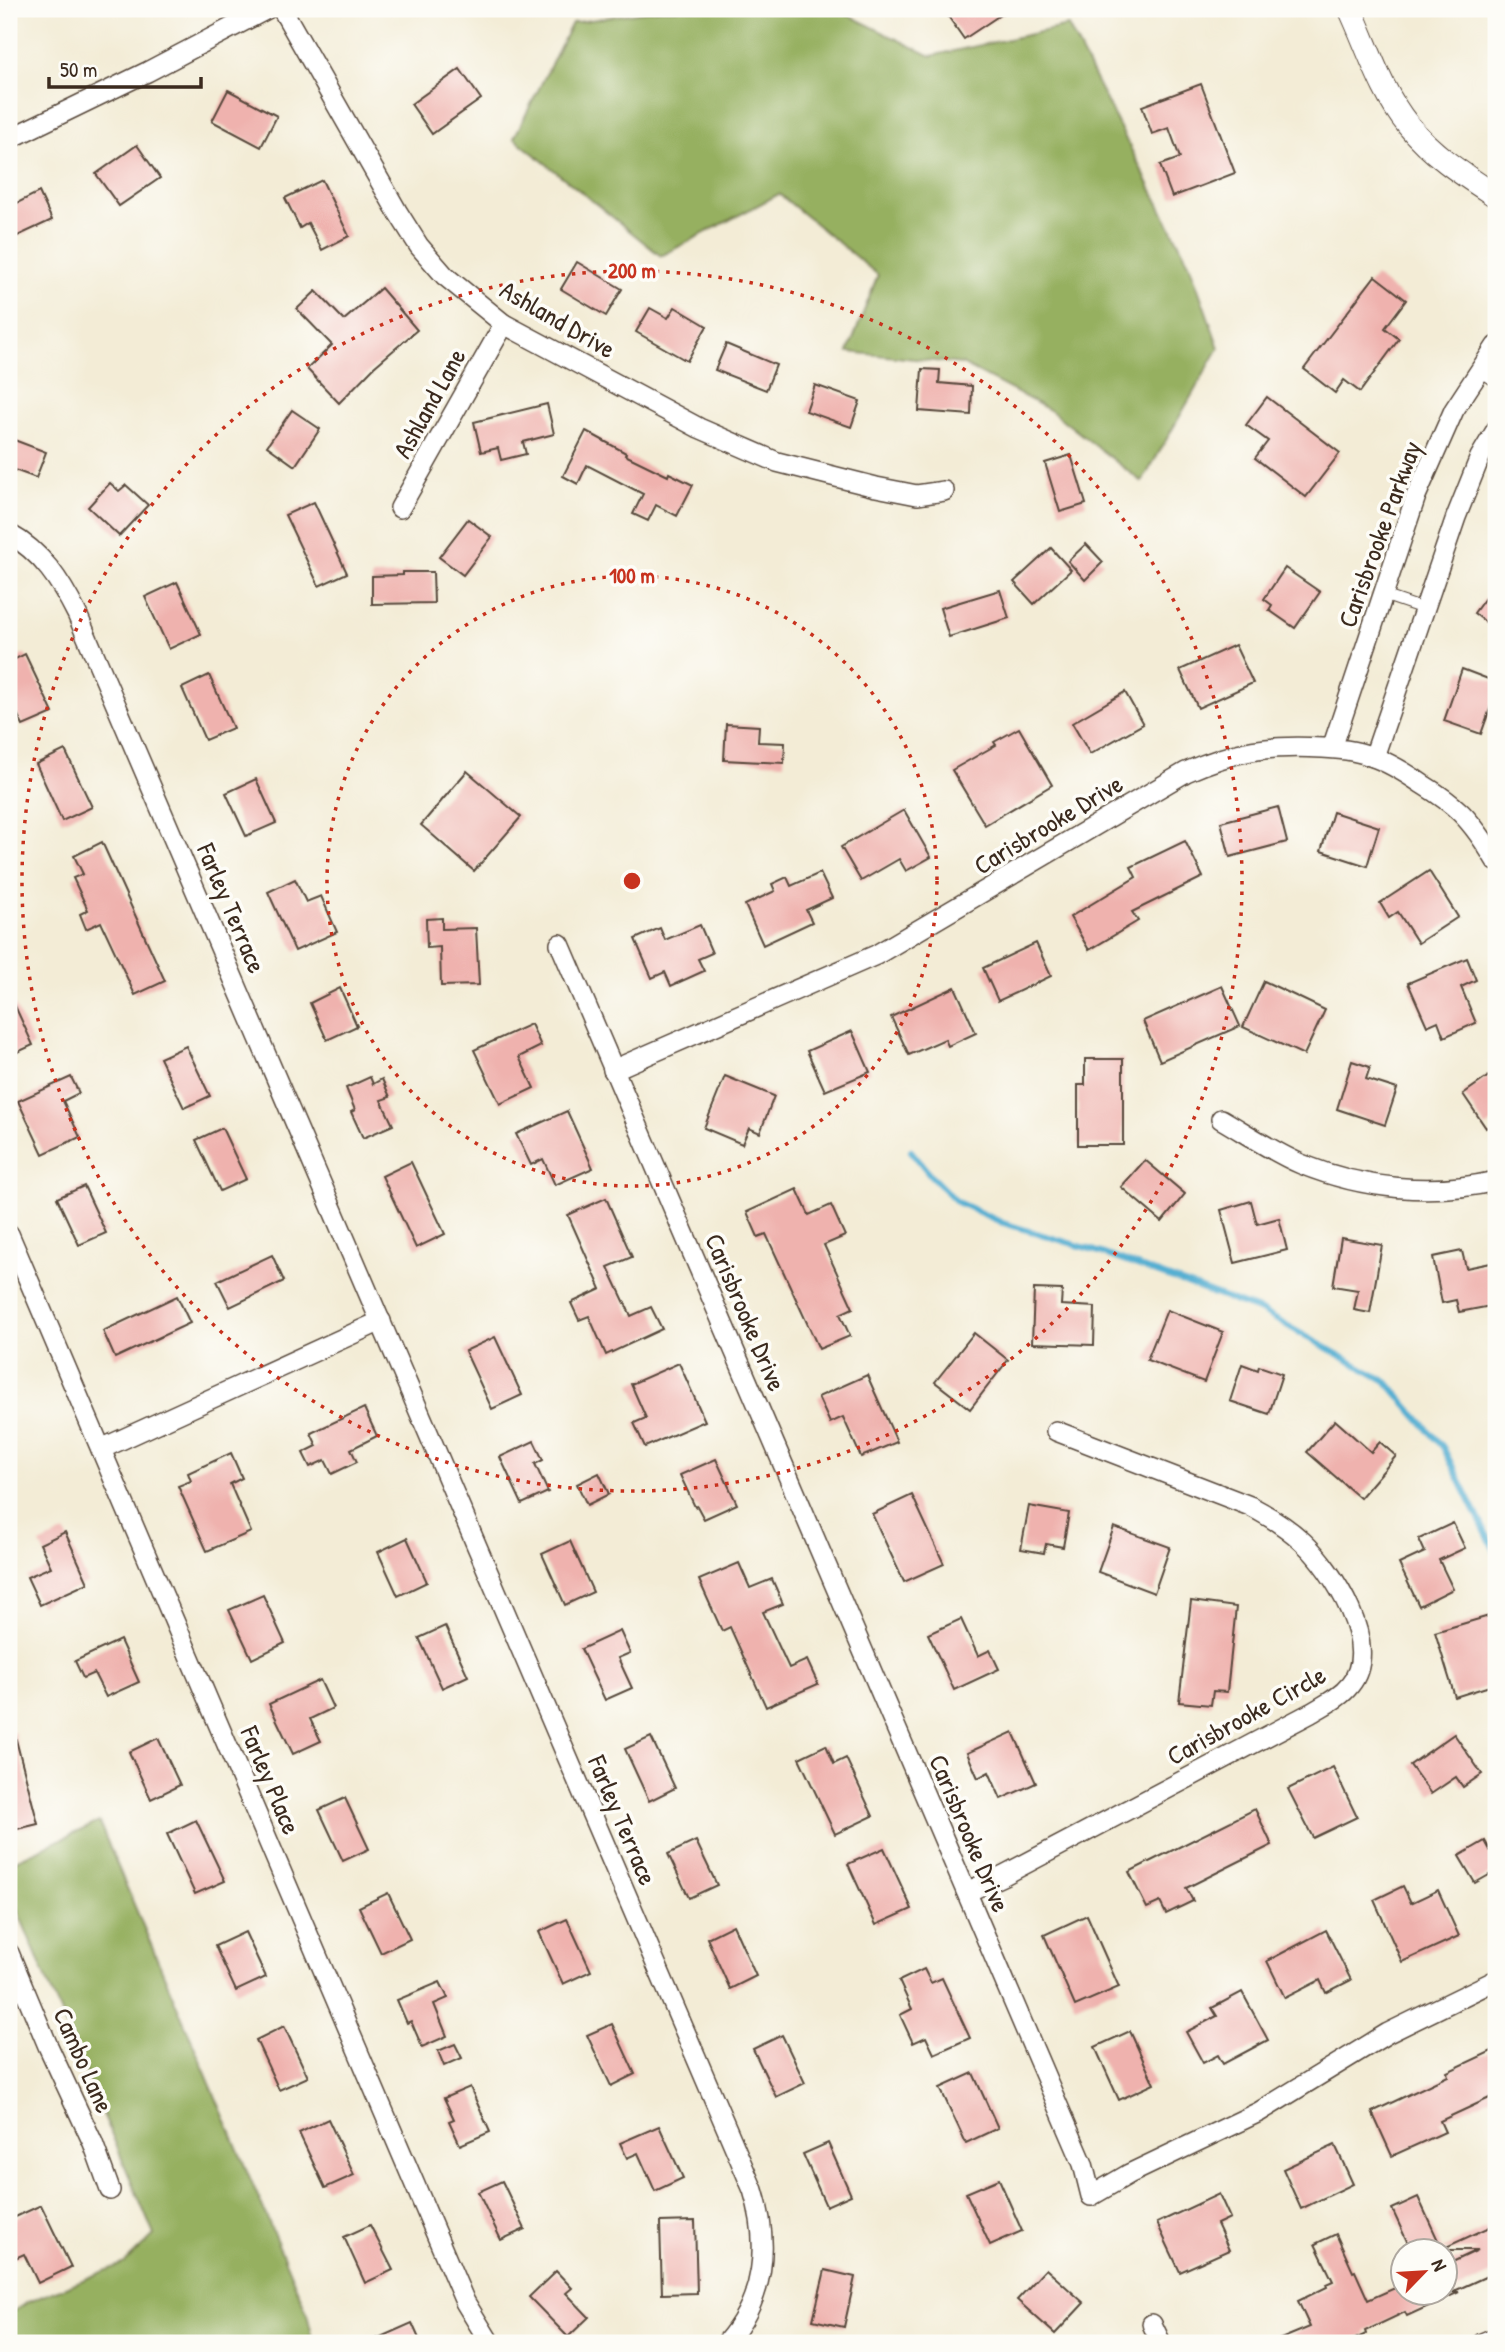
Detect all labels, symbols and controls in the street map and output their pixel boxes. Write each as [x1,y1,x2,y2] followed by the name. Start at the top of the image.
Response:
[49,46,201,90] scale bar
[60,55,97,84] text: 50 m
[608,256,656,285] text: 200 m
[494,272,622,366] street label: Ashland Drive
[384,342,474,464] street label: Ashland Lane
[1329,436,1429,632] street label: Carisbrooke Parkway
[609,561,655,590] text: 100 m
[967,766,1129,882] street label: Carisbrooke Drive
[189,837,275,978] street label: Farley Terrace
[620,869,644,893] centre of rings
[697,1228,795,1396] street label: Carisbrooke Drive
[1160,1657,1332,1773] street label: Carisbrooke Circle
[232,1720,309,1839] street label: Farley Place
[580,1749,666,1890] street label: Farley Terrace
[921,1749,1019,1917] street label: Carisbrooke Drive
[45,2002,123,2118] street label: Cambo Lane
[1390,2236,1460,2306] north arrow
[1425,2255,1453,2275] text: N

